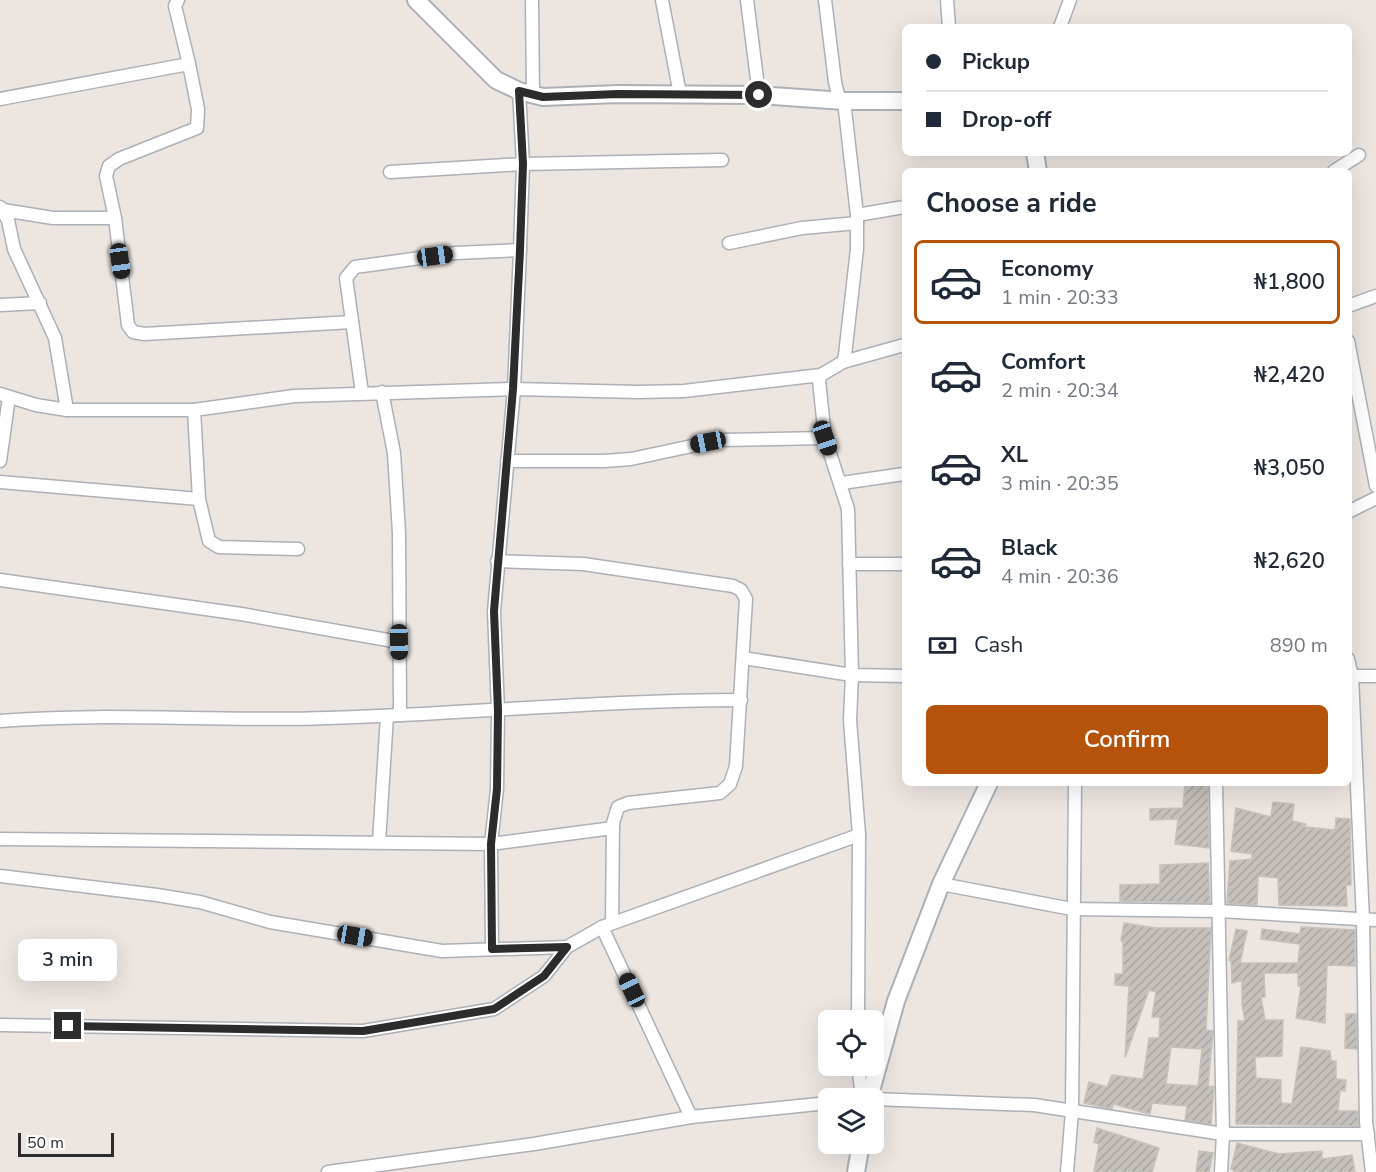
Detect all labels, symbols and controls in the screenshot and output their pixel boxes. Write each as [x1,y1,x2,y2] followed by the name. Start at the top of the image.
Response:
[962,47,1030,77] text: Pickup
[745,81,772,108] route start
[962,105,1051,135] text: Drop-off
[926,185,1097,222] text: Choose a ride
[109,242,131,280] car
[416,245,454,267] car
[1001,254,1093,284] text: Economy
[929,255,983,309] icon: car
[1254,267,1325,297] text: ₦1,800
[1001,284,1119,311] text: 1 min · 20:33
[1001,347,1085,377] text: Comfort
[929,348,983,402] icon: car
[1254,360,1325,390] text: ₦2,420
[1001,377,1119,404] text: 2 min · 20:34
[811,418,839,458] car
[689,430,727,454] car
[1001,440,1028,470] text: XL
[929,441,983,495] icon: car
[1254,453,1325,483] text: ₦3,050
[1001,470,1119,497] text: 3 min · 20:35
[1001,533,1057,563] text: Black
[929,534,983,588] icon: car
[1254,546,1325,576] text: ₦2,620
[1001,563,1119,590] text: 4 min · 20:36
[390,624,408,660] car
[926,629,959,662] icon: cash
[974,630,1023,660] text: Cash
[1270,632,1328,659] text: 890 m
[926,705,1328,774] button: Confirm
[336,924,374,948] car
[19,939,118,981] callout: 3 min
[42,946,93,973] text: 3 min
[616,970,648,1010] car
[818,1010,884,1154] map controls
[818,1010,884,1076] button: locate
[54,1012,81,1039] route end
[818,1088,884,1154] button: layers
[18,1130,114,1158] scale bar
[27,1132,64,1154] text: 50 m

